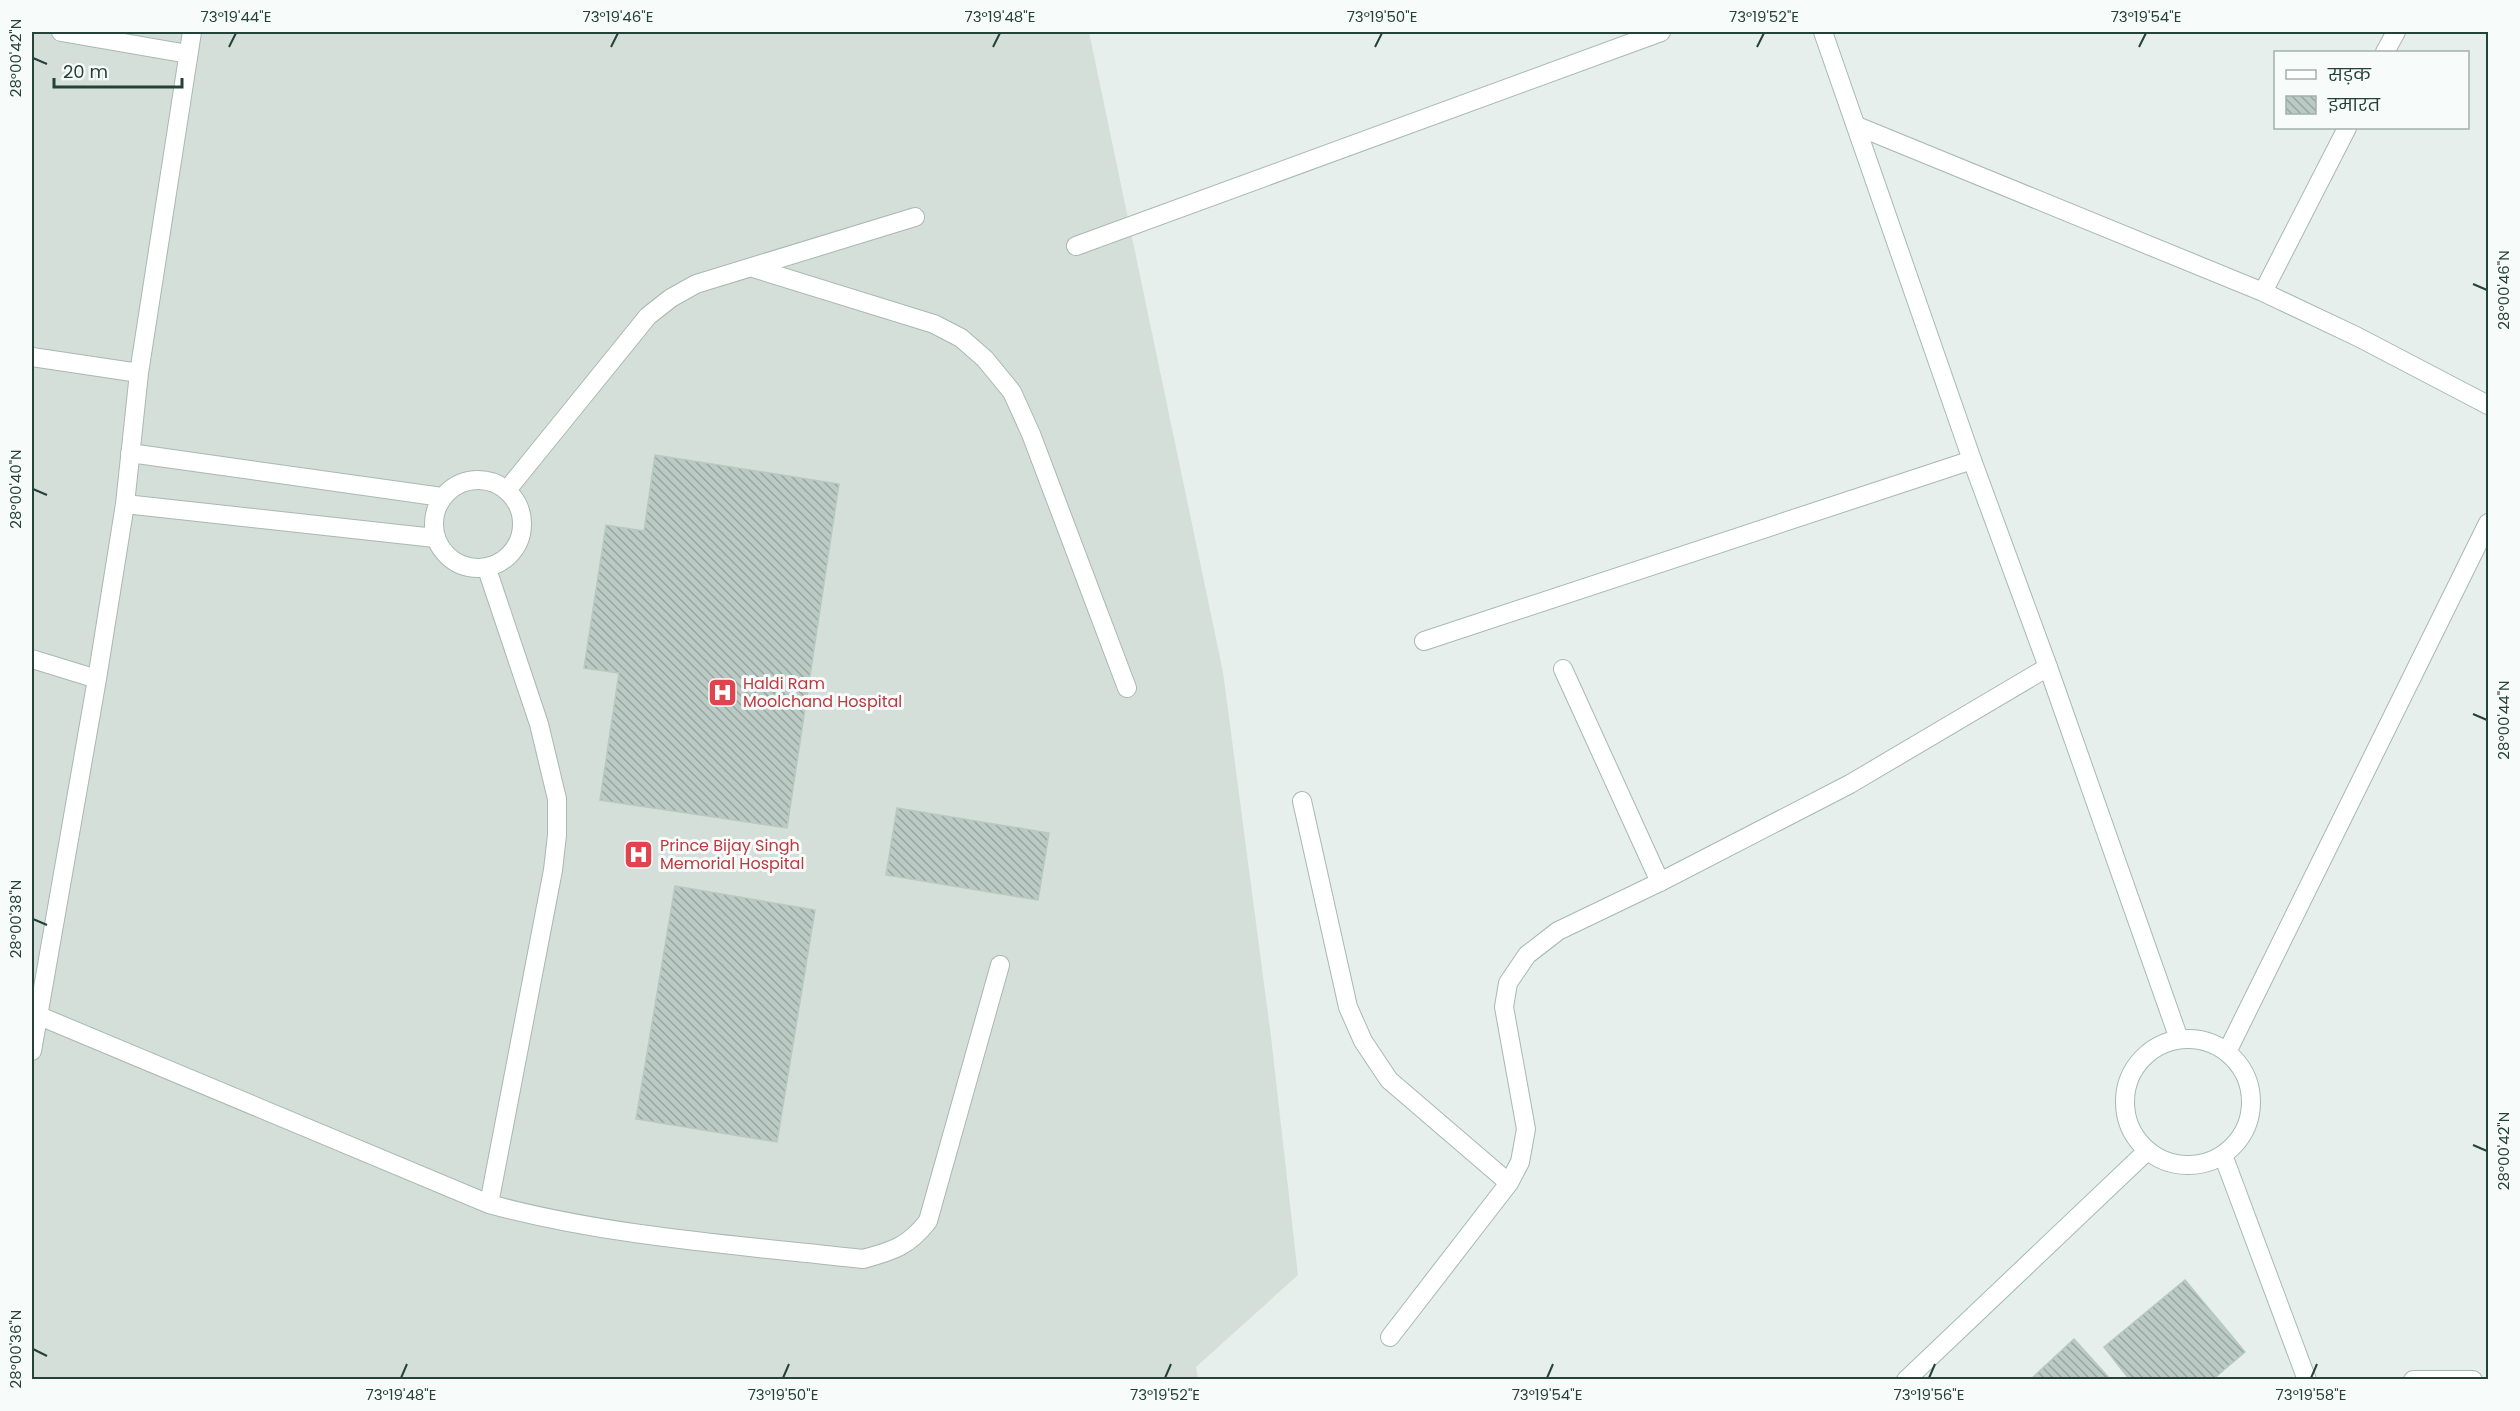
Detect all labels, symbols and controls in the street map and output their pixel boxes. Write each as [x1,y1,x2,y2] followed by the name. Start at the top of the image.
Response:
[201,6,271,27] text: 73°19'44"E
[583,6,653,27] text: 73°19'46"E
[965,6,1035,27] text: 73°19'48"E
[1347,6,1417,27] text: 73°19'50"E
[1729,6,1799,27] text: 73°19'52"E
[2111,6,2181,27] text: 73°19'54"E
[5,19,26,97] text: 28°00'42"N
[54,51,182,89] scale bar
[2274,51,2469,129] legend
[63,59,108,84] text: 20 m
[2327,62,2372,87] text: सड़क
[2327,92,2381,117] text: इमारत
[2493,250,2514,330] text: 28°00'46"N
[5,449,26,529] text: 28°00'40"N
[743,672,902,713] place label: Haldi Ram Moolchand Hospital
[706,676,738,708] hospital icon: Haldi Ram Moolchand Hospital
[2493,680,2514,760] text: 28°00'44"N
[660,834,804,875] place label: Prince Bijay Singh Memorial Hospital
[623,838,655,870] hospital icon: Prince Bijay Singh Memorial Hospital
[5,880,26,958] text: 28°00'38"N
[2493,1112,2514,1190] text: 28°00'42"N
[5,1310,26,1388] text: 28°00'36"N
[366,1384,436,1405] text: 73°19'48"E
[748,1384,818,1405] text: 73°19'50"E
[1130,1384,1200,1405] text: 73°19'52"E
[1512,1384,1582,1405] text: 73°19'54"E
[1894,1384,1964,1405] text: 73°19'56"E
[2276,1384,2346,1405] text: 73°19'58"E

